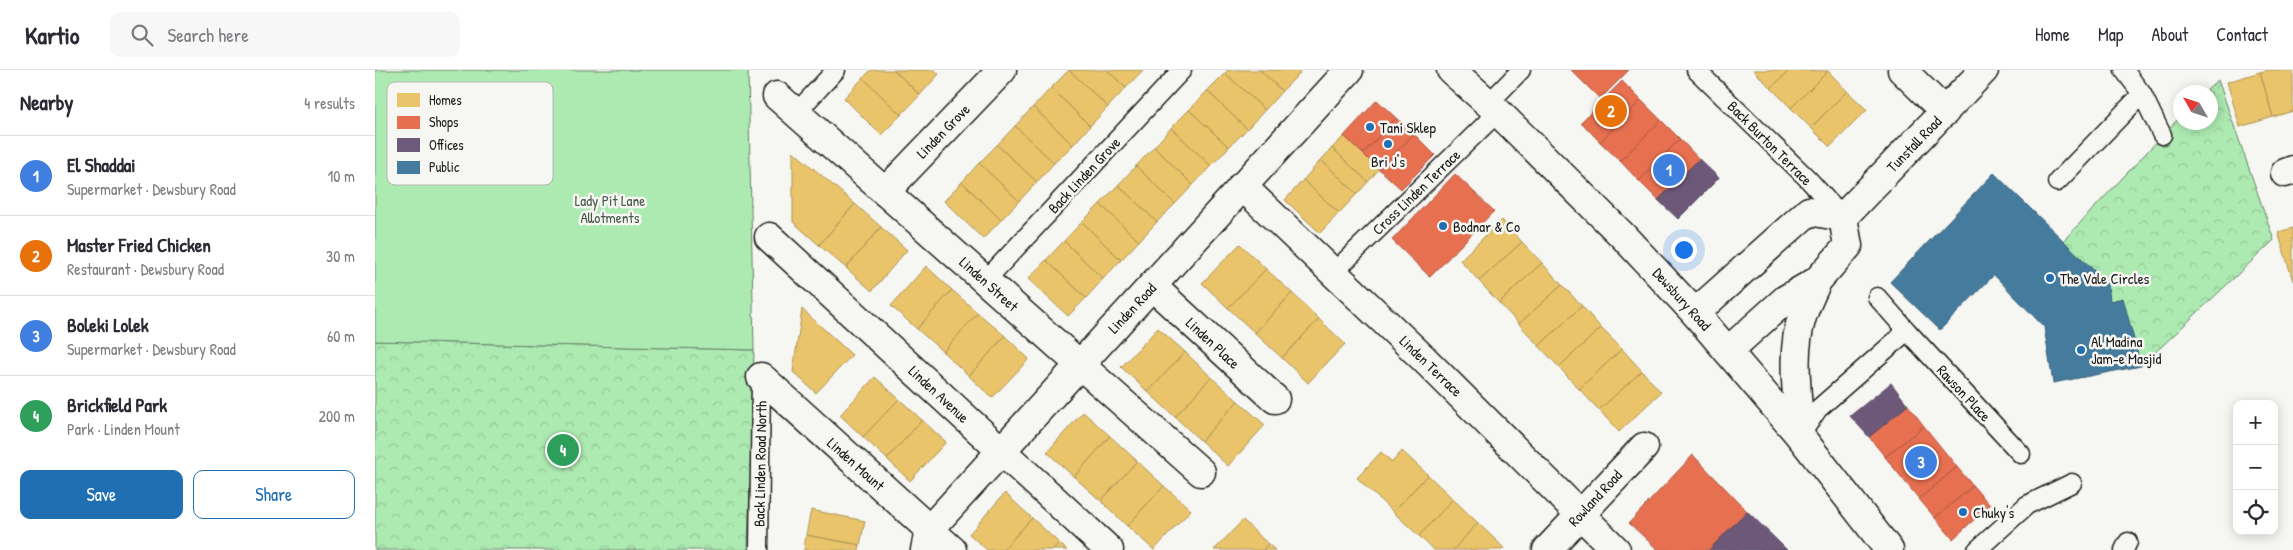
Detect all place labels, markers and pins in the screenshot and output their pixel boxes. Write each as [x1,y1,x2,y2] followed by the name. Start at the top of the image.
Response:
[1595,92,1627,130] pin: 2
[1380,117,1437,138] place label: Tani Sklep
[1364,121,1376,133] marker: Tani Sklep
[1382,138,1394,150] marker: Bri J's
[1371,151,1405,172] place label: Bri J's
[1653,151,1685,189] pin: 1
[1453,216,1520,237] place label: Bodnar & Co
[1437,220,1449,232] marker: Bodnar & Co
[2060,268,2150,289] place label: The Vale Circles
[2044,272,2056,284] marker: The Vale Circles
[2091,331,2162,369] place label: Al Madina Jam-e Masjid
[2075,344,2087,356] marker: Al Madina Jam-e Masjid
[547,431,579,469] pin: 4
[1905,443,1937,481] pin: 3
[1973,502,2015,523] place label: Chuky's
[1957,506,1969,518] marker: Chuky's

